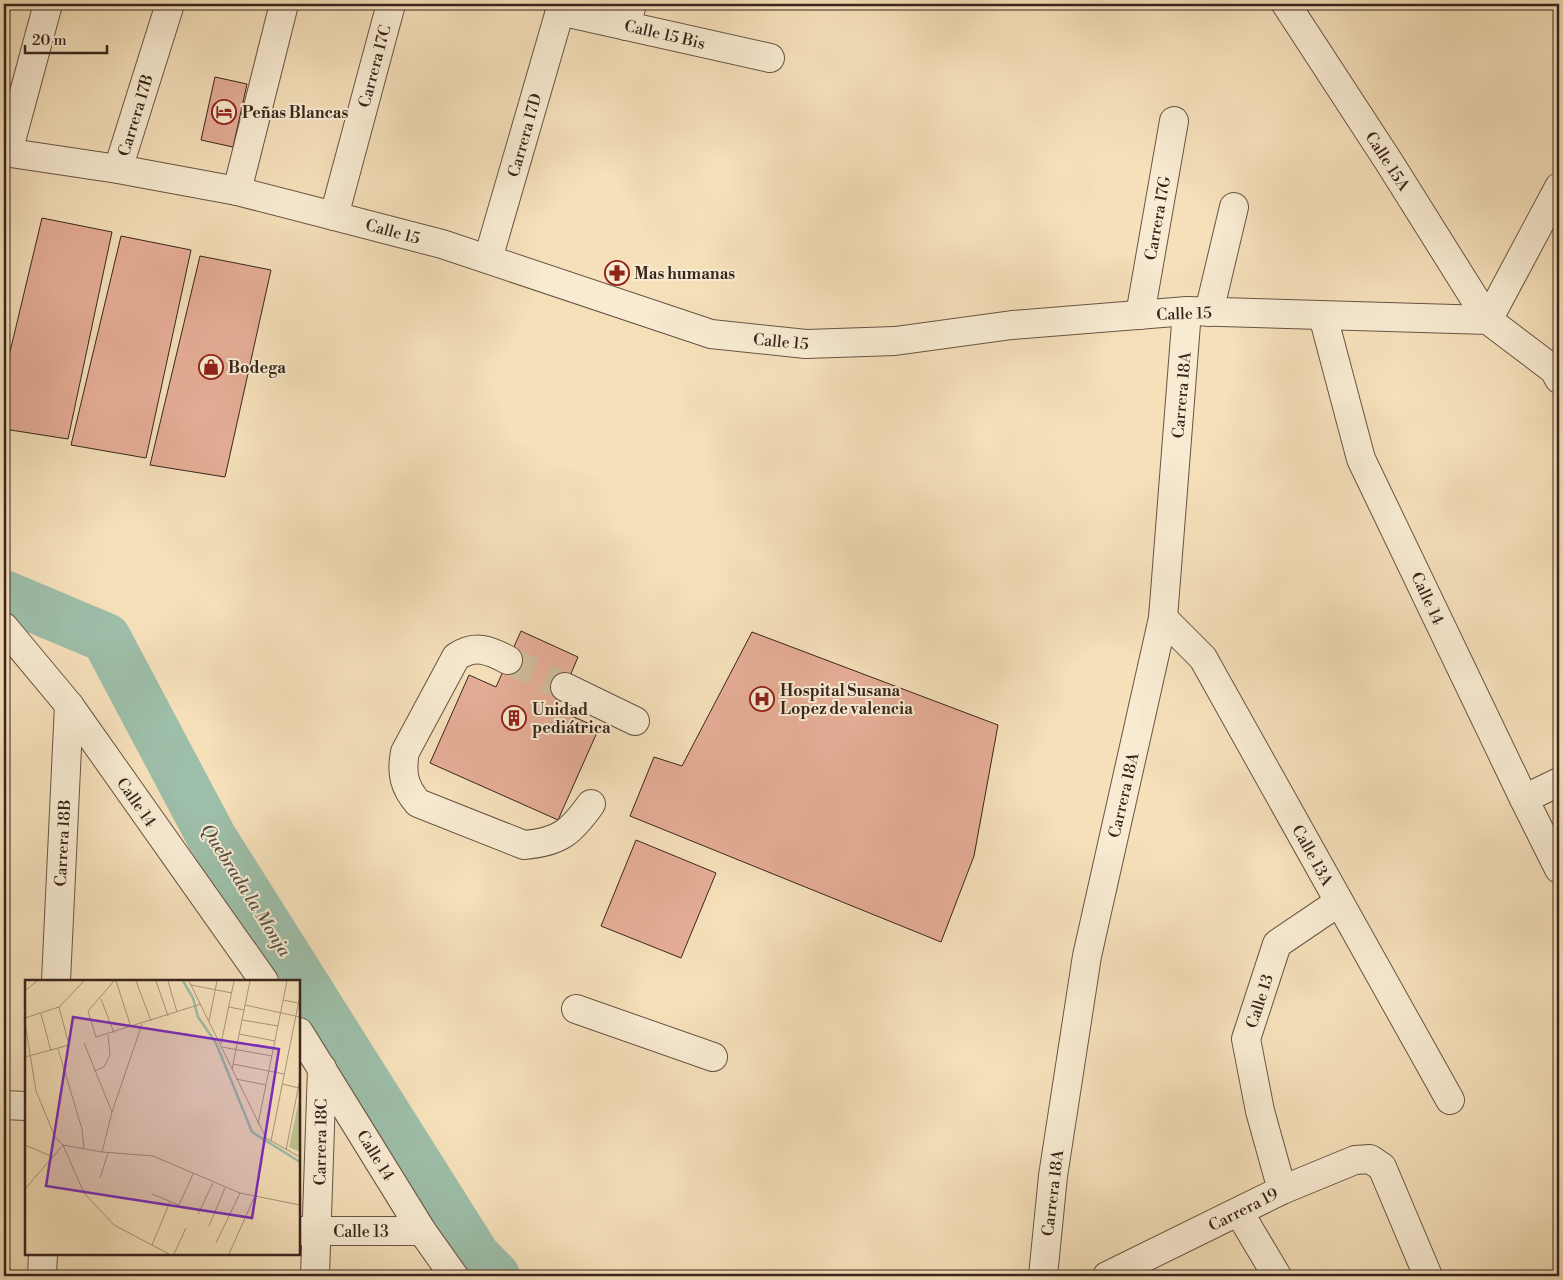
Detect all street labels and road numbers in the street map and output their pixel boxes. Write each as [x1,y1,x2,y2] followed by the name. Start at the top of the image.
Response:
[622,16,707,54] street label: Calle 15 Bis
[354,23,396,110] street label: Carrera 17C
[114,72,158,159] street label: Carrera 17B
[503,91,546,179] street label: Carrera 17D
[1361,128,1414,196] street label: Calle 15A
[1141,174,1175,262] street label: Carrera 17G
[363,215,422,249] street label: Calle 15
[1156,303,1212,325] street label: Calle 15
[752,330,810,354] street label: Calle 15
[1168,350,1196,439] street label: Carrera 18A
[1406,569,1448,628] street label: Calle 14
[1104,750,1144,840] street label: Carrera 18A
[112,774,161,832] street label: Calle 14
[51,799,75,887] street label: Carrera 18B
[1287,821,1338,890] street label: Calle 13A
[1242,972,1278,1031] street label: Calle 13
[310,1098,332,1186] street label: Carrera 18C
[352,1127,399,1185] street label: Calle 14
[1038,1148,1068,1237] street label: Carrera 18A
[1205,1184,1282,1236] street label: Carrera 19
[333,1222,389,1242] street label: Calle 13

